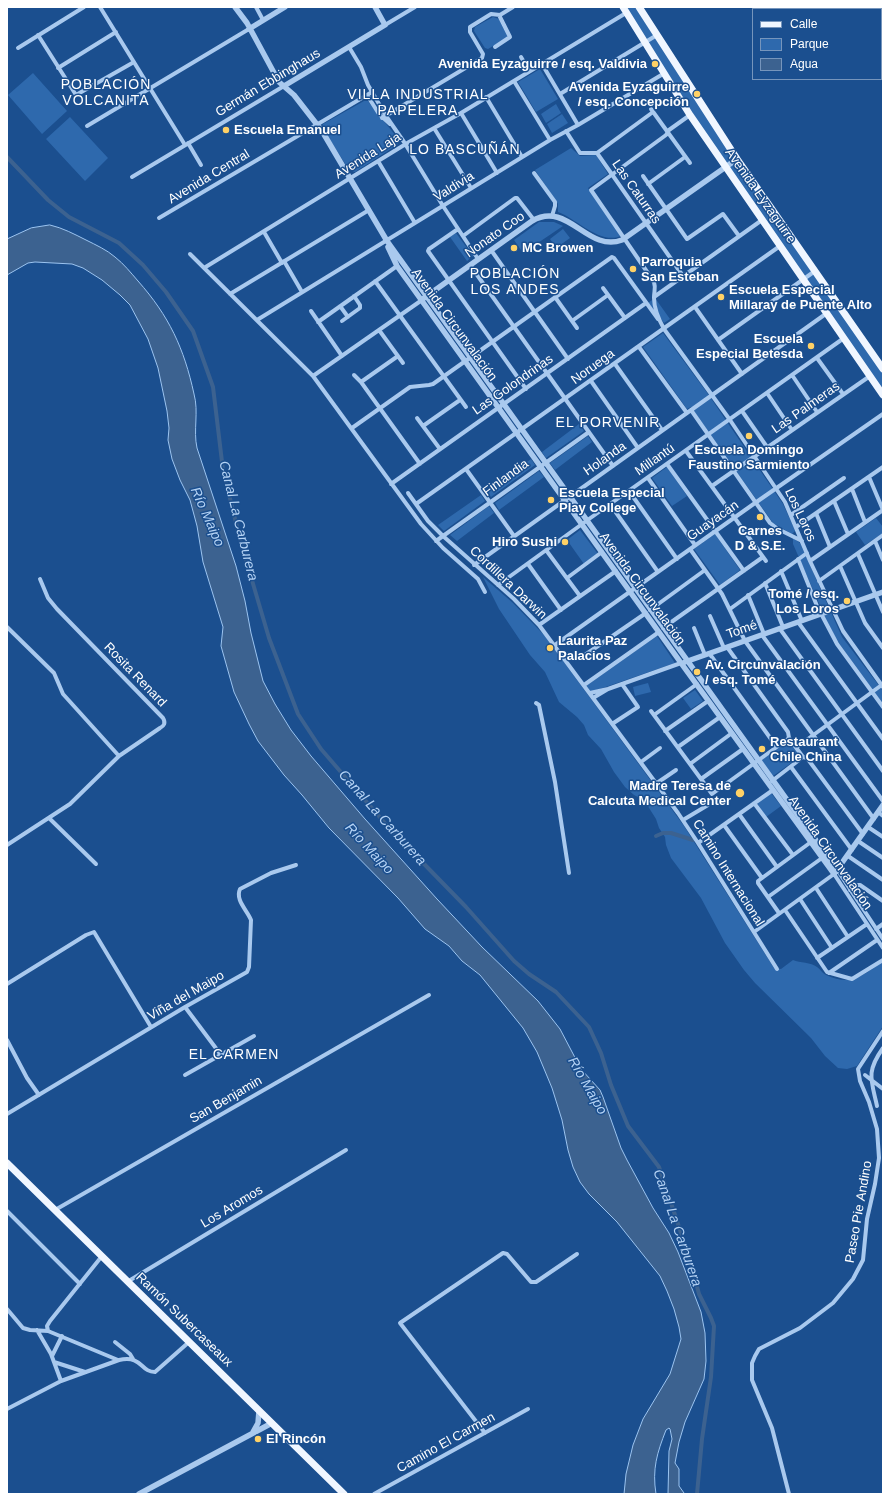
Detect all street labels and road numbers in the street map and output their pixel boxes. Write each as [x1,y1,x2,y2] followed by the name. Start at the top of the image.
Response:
[213,46,323,120] street label: Germán Ebbinghaus
[332,130,404,182] street label: Avenida Laja
[721,145,799,247] street label: Avenida Eyzaguirre
[165,147,253,207] street label: Avenida Central
[608,157,664,227] street label: Las Caturras
[431,169,477,205] street label: Valdivia
[462,209,528,261] street label: Nonato Coo
[408,266,500,384] street label: Avenida Circunvalación
[568,346,618,388] street label: Noruega
[470,351,556,419] street label: Las Golondrinas
[769,379,843,437] street label: Las Palmeras
[581,439,629,479] street label: Holanda
[632,441,678,479] street label: Millantú
[480,456,532,500] street label: Finlandia
[781,486,819,544] street label: Los Loros
[684,498,742,544] street label: Guayacán
[596,530,688,648] street label: Avenida Circunvalación
[466,543,550,623] street label: Cordillera Darwin
[724,617,760,643] street label: Tomé
[101,640,169,710] street label: Rosita Renard
[785,793,875,913] street label: Avenida Circunvalación
[689,817,767,929] street label: Camino Internacional
[145,968,227,1024] street label: Viña del Maipo
[187,1073,265,1127] street label: San Benjamin
[842,1160,876,1264] street label: Paseo Pie Andino
[198,1182,266,1232] street label: Los Aromos
[132,1270,236,1370] street label: Ramón Subercaseaux
[394,1410,498,1476] street label: Camino El Carmen

